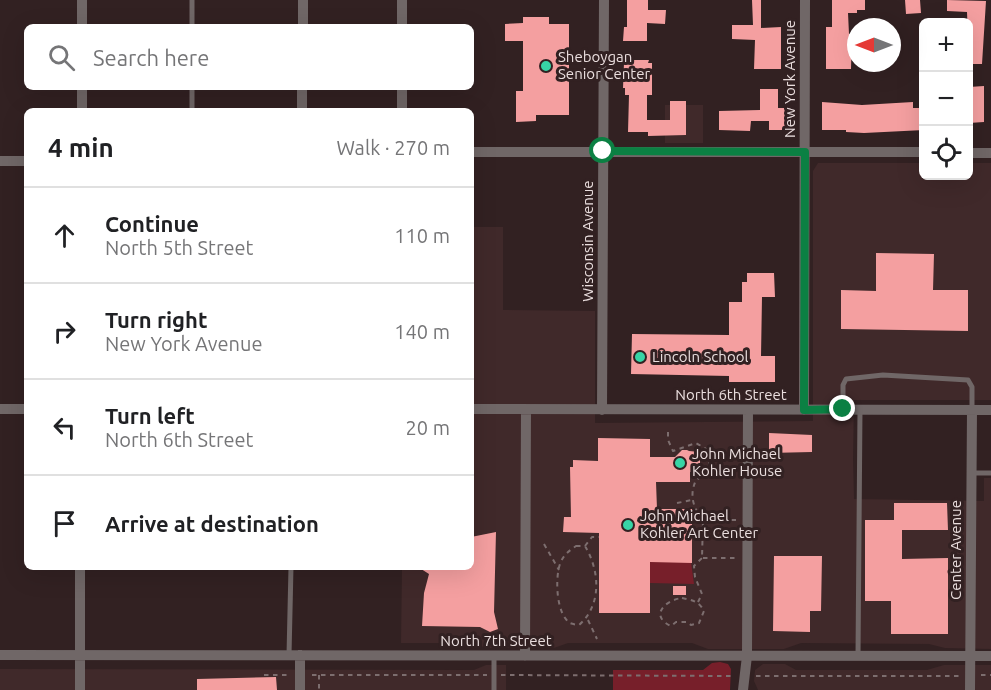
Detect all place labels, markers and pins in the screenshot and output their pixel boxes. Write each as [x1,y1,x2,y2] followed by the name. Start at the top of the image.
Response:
[558,48,650,82] place label: Sheboygan Senior Center
[539,59,553,73] marker: Sheboygan Senior Center
[652,348,748,365] place label: Lincoln School
[633,350,647,364] marker: Lincoln School
[692,445,782,479] place label: John Michael Kohler House
[673,456,687,470] marker: John Michael Kohler House
[640,507,759,541] place label: John Michael Kohler Art Center
[621,518,635,532] marker: John Michael Kohler Art Center

